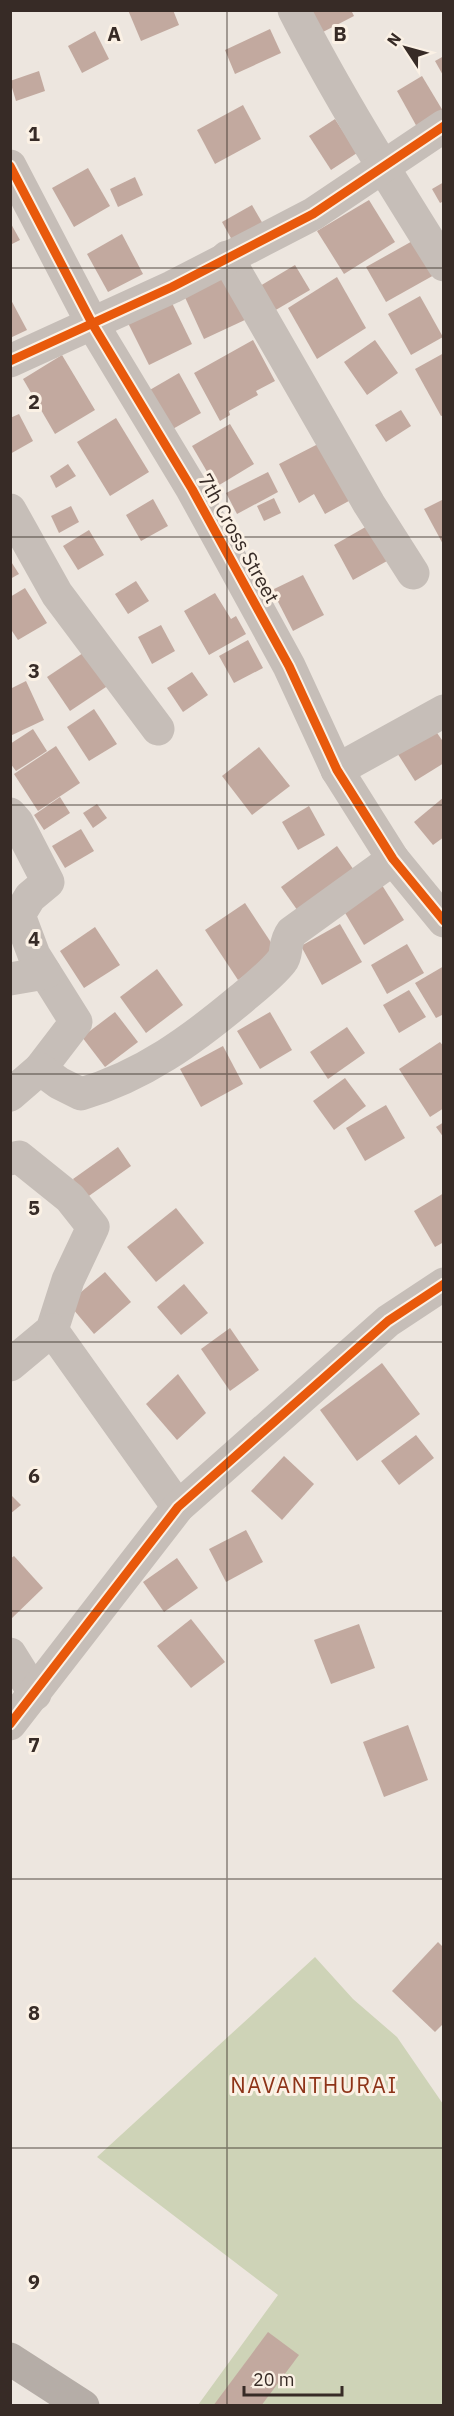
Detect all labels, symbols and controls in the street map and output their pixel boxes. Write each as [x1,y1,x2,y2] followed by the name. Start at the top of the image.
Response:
[376,18,436,78] north arrow
[107,20,121,47] text: A
[333,20,347,47] text: B
[382,29,405,50] text: N
[28,120,40,147] text: 1
[28,388,40,415] text: 2
[192,468,286,608] street label: 7th Cross Street
[28,657,40,684] text: 3
[28,925,40,952] text: 4
[28,1194,40,1221] text: 5
[28,1462,40,1489] text: 6
[28,1731,40,1758] text: 7
[28,1999,40,2026] text: 8
[230,2070,398,2099] district label: NAVANTHURAI
[28,2268,40,2295] text: 9
[244,2359,342,2397] scale bar
[253,2368,295,2391] text: 20 m

